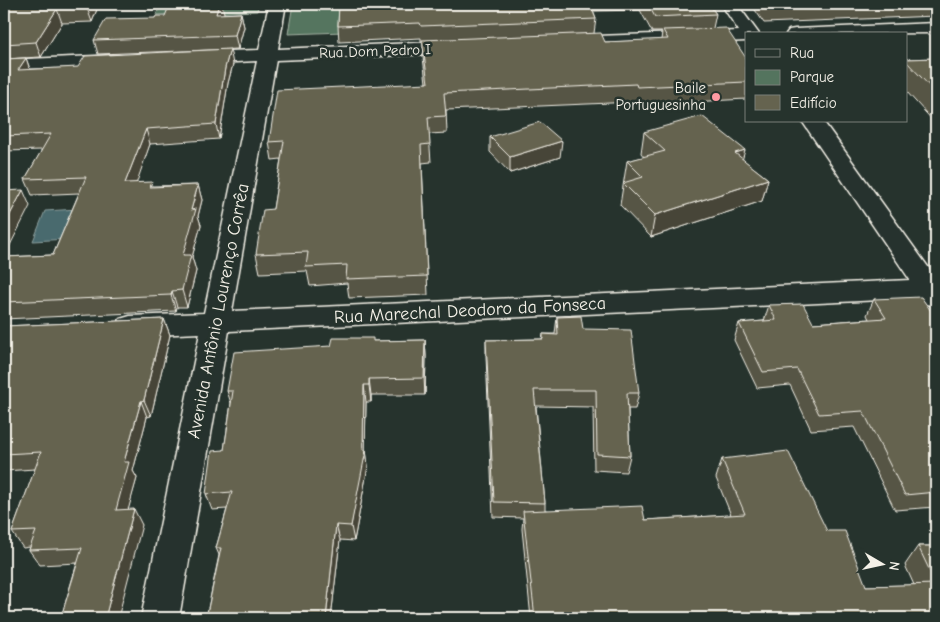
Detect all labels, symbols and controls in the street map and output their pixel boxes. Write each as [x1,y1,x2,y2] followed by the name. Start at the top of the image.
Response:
[745,32,908,122] legend
[319,40,431,62] street label: Rua Dom Pedro I
[790,44,814,62] text: Rua
[790,68,835,86] text: Parque
[616,79,706,114] place label: Baile Portuguesinha
[710,91,722,103] marker: Baile Portuguesinha
[790,94,837,112] text: Edifício
[183,182,254,441] street label: Avenida Antônio Lourenço Corrêa
[333,293,607,328] street label: Rua Marechal Deodoro da Fonseca
[858,540,908,590] north arrow
[885,560,903,572] text: N

